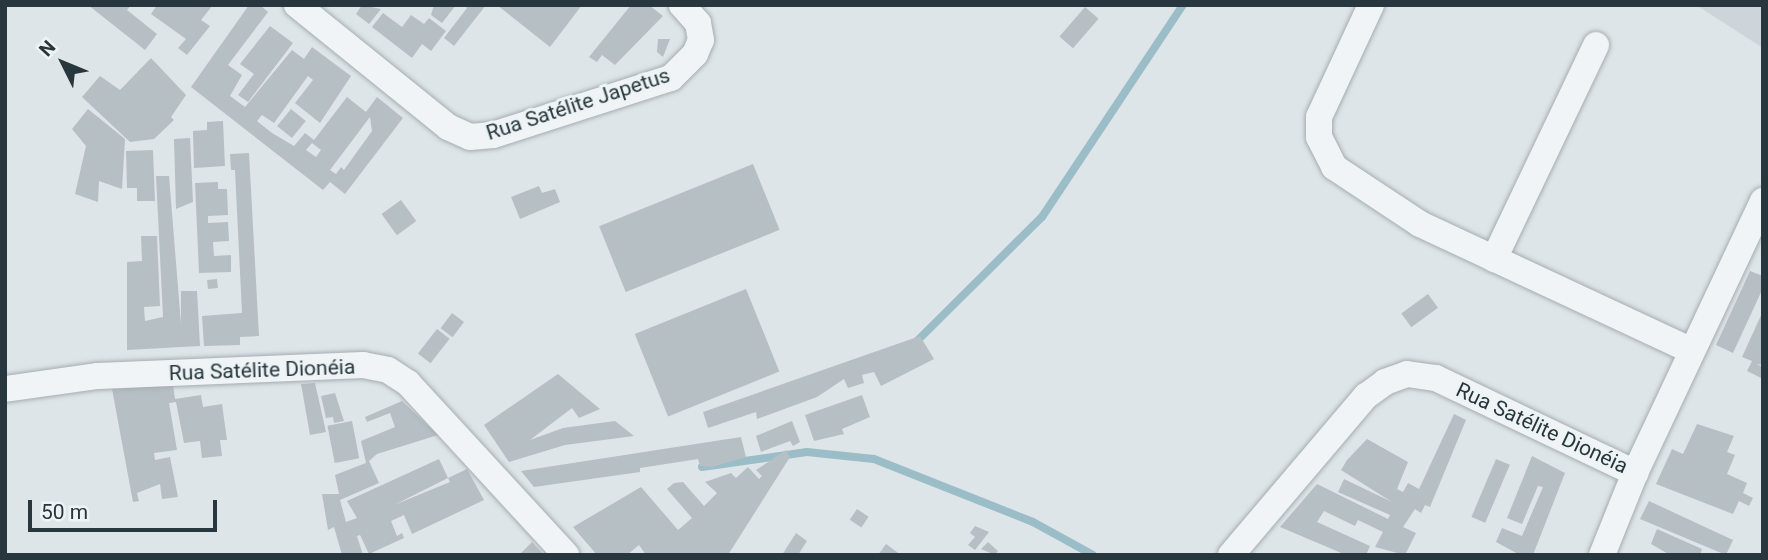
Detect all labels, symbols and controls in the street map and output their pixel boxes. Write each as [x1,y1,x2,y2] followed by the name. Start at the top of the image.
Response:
[28,28,98,98] north arrow
[34,36,60,61] text: N
[483,62,673,146] street label: Rua Satélite Japetus
[168,354,356,386] street label: Rua Satélite Dionéia
[1452,377,1632,479] street label: Rua Satélite Dionéia
[32,486,220,530] scale bar
[41,500,88,524] text: 50 m

